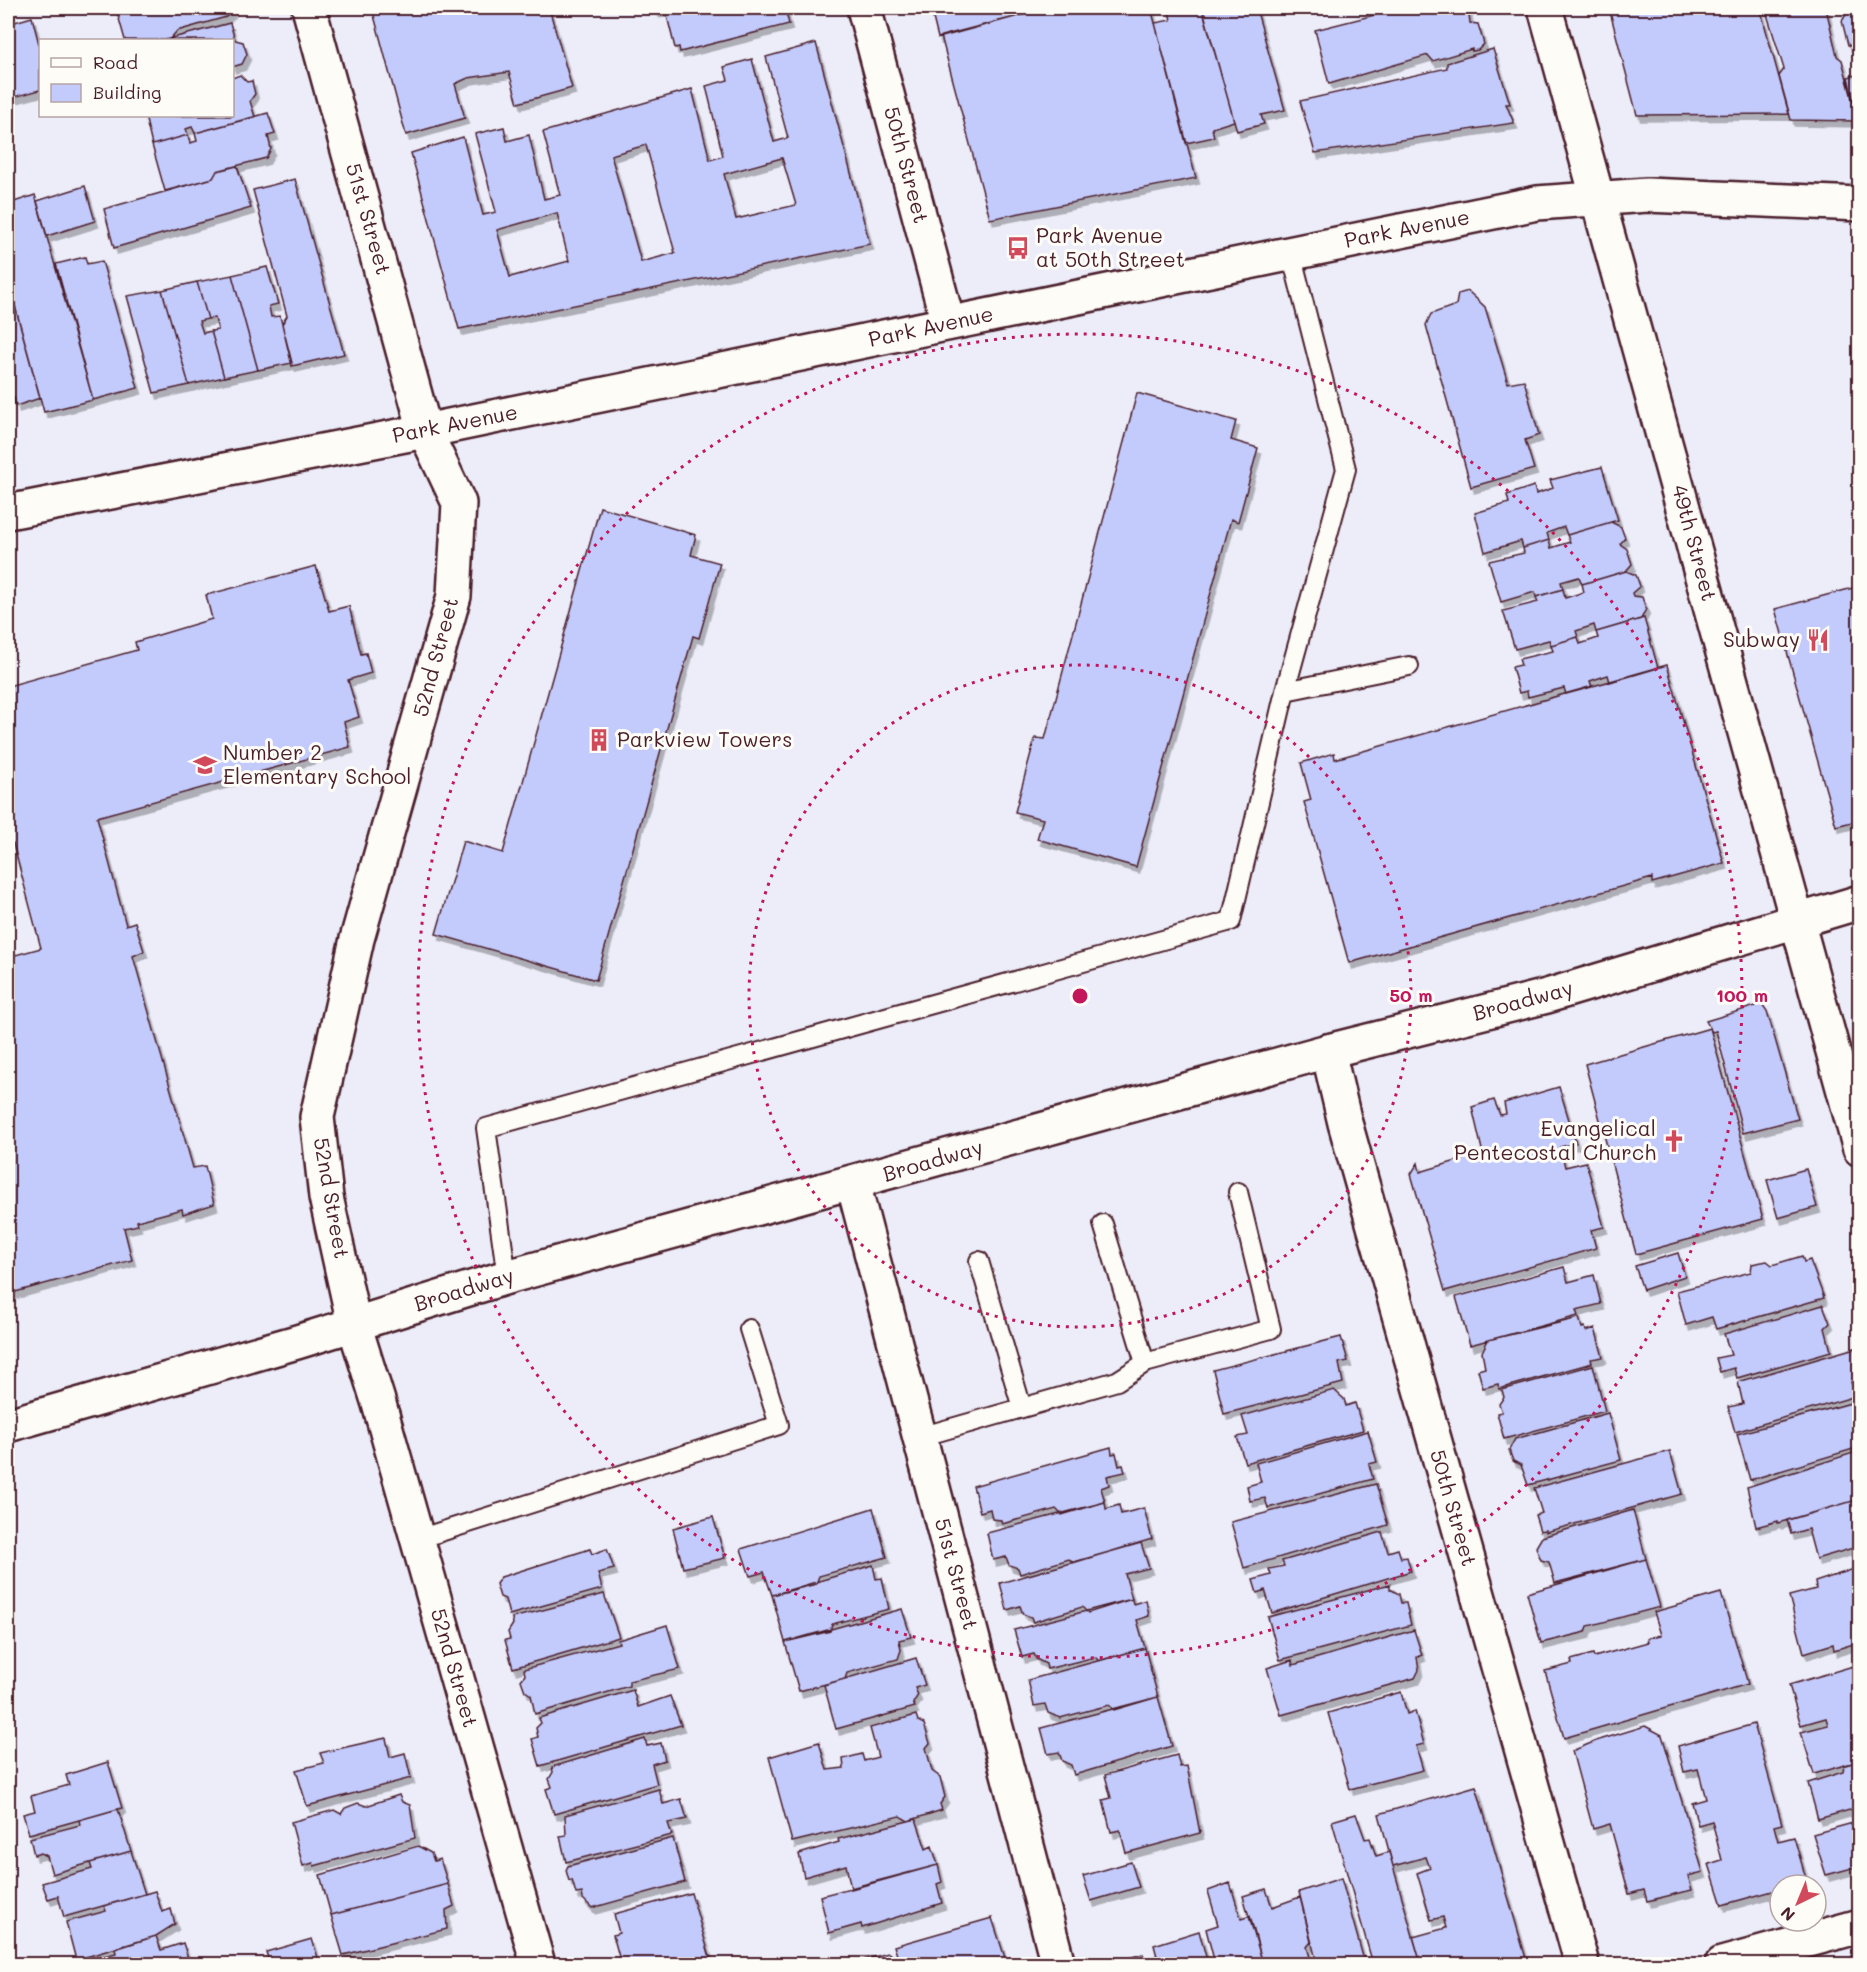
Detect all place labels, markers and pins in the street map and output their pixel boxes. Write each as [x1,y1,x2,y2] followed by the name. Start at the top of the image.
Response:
[1036,221,1185,272] place label: Park Avenue at 50th Street
[1005,235,1031,261] bus stop icon: Park Avenue at 50th Street
[1723,625,1800,652] place label: Subway
[1805,627,1831,653] restaurant icon: Subway
[617,725,792,752] place label: Parkview Towers
[586,727,612,753] building icon: Parkview Towers
[223,738,411,789] place label: Number 2 Elementary School
[192,752,218,778] school or university icon: Number 2 Elementary School
[1070,986,1090,1006] centre of rings
[1454,1114,1656,1165] place label: Evangelical Pentecostal Church
[1661,1128,1687,1154] church icon: Evangelical Pentecostal Church

